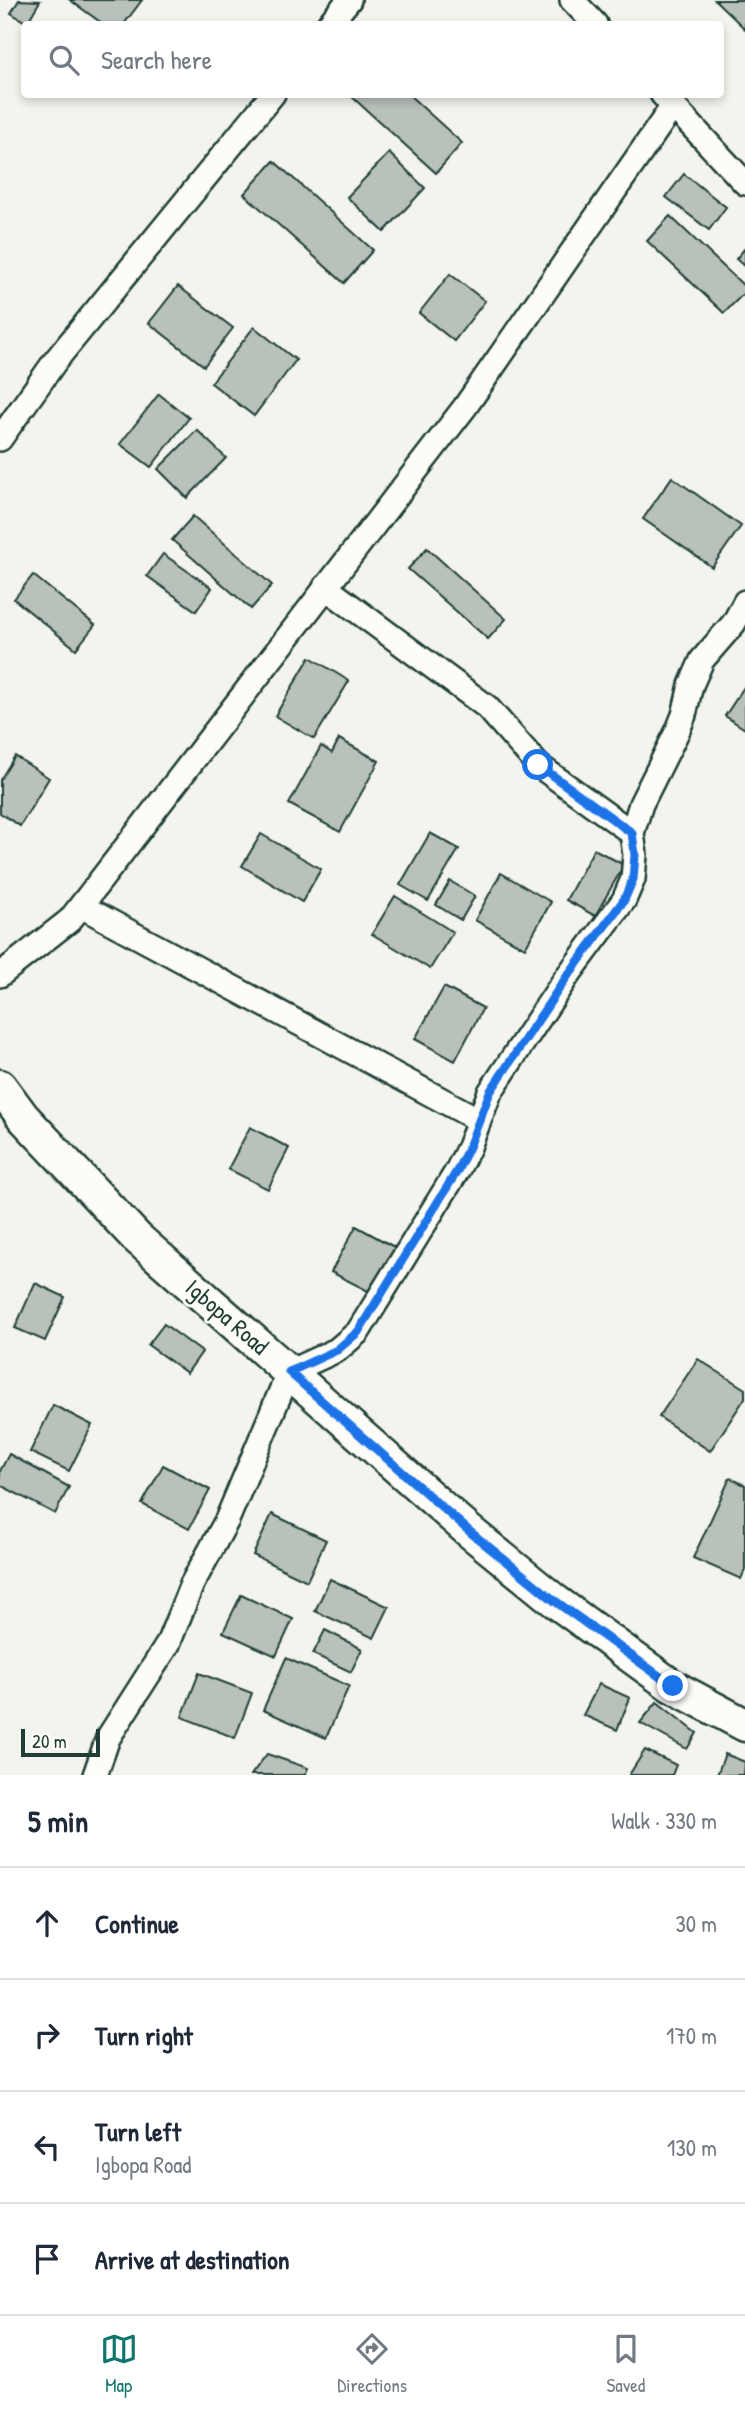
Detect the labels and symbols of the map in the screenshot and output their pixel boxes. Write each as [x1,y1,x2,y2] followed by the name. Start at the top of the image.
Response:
[522,749,553,780] route start
[179,1271,276,1361] street label: Igbopa Road
[657,1670,688,1701] route end
[21,1726,100,1758] scale bar

